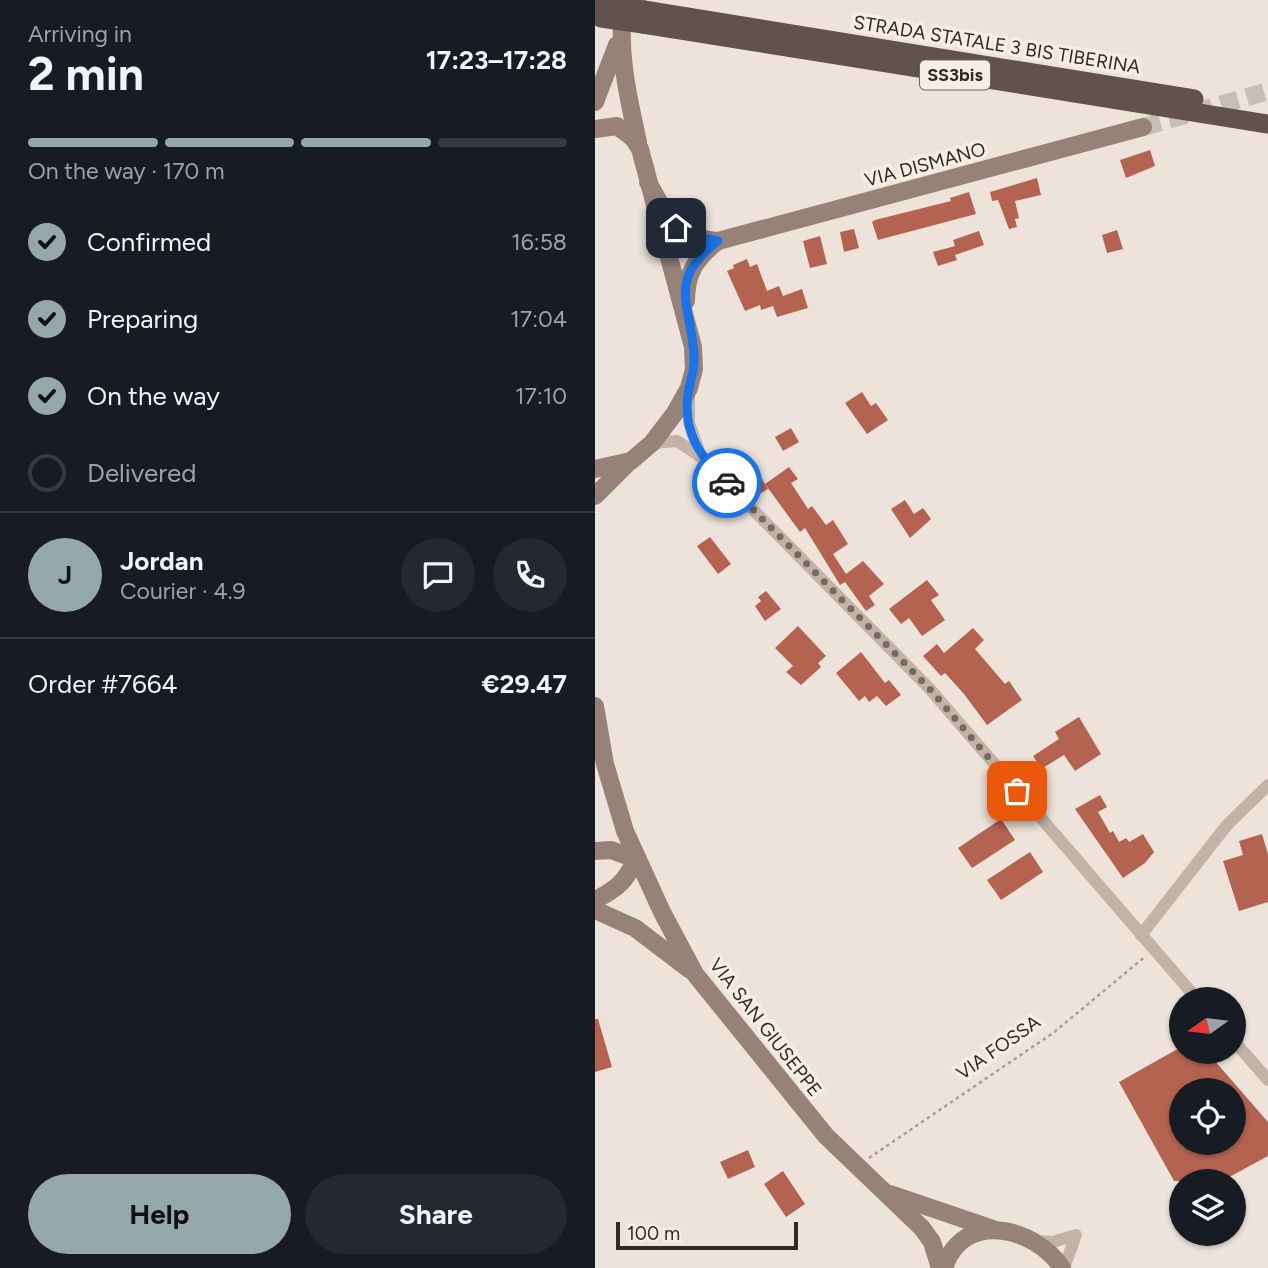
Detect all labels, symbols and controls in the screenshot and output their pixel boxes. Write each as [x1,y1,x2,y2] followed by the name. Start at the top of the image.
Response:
[852,10,1142,79] street label: STRADA STATALE 3 BIS TIBERINA
[28,20,132,48] text: Arriving in
[426,44,567,76] text: 17:23–17:28
[28,46,144,102] text: 2 min
[920,60,990,90] road number: SS3bis
[862,137,988,192] street label: VIA DISMANO
[28,157,225,185] text: On the way · 170 m
[646,198,706,258] pin
[657,209,695,247] icon: home
[28,223,66,261] icon: check
[87,226,211,258] text: Confirmed
[511,228,567,256] text: 16:58
[28,300,66,338] icon: check
[87,303,198,335] text: Preparing
[510,305,567,333] text: 17:04
[28,377,66,415] icon: check
[87,380,220,412] text: On the way
[515,382,567,410] text: 17:10
[692,448,762,518] courier
[87,457,196,489] text: Delivered
[708,464,746,502] icon: car
[401,538,475,612] button: chat
[493,538,567,612] button: phone
[120,545,203,577] text: Jordan
[58,559,72,591] text: J
[120,577,246,605] text: Courier · 4.9
[28,668,178,700] text: Order #7664
[481,668,567,700] text: €29.47
[987,761,1047,821] pin
[998,772,1036,810] icon: bag
[705,954,827,1101] street label: VIA SAN GIUSEPPE
[1169,987,1246,1064] north arrow
[1169,987,1246,1246] map controls
[952,1010,1045,1085] street label: VIA FOSSA
[1169,1078,1246,1155] button: locate
[1169,1169,1246,1246] button: layers
[28,1174,291,1254] button: Help
[305,1174,567,1254] button: Share
[616,1219,798,1251] scale bar
[627,1222,680,1245] text: 100 m

